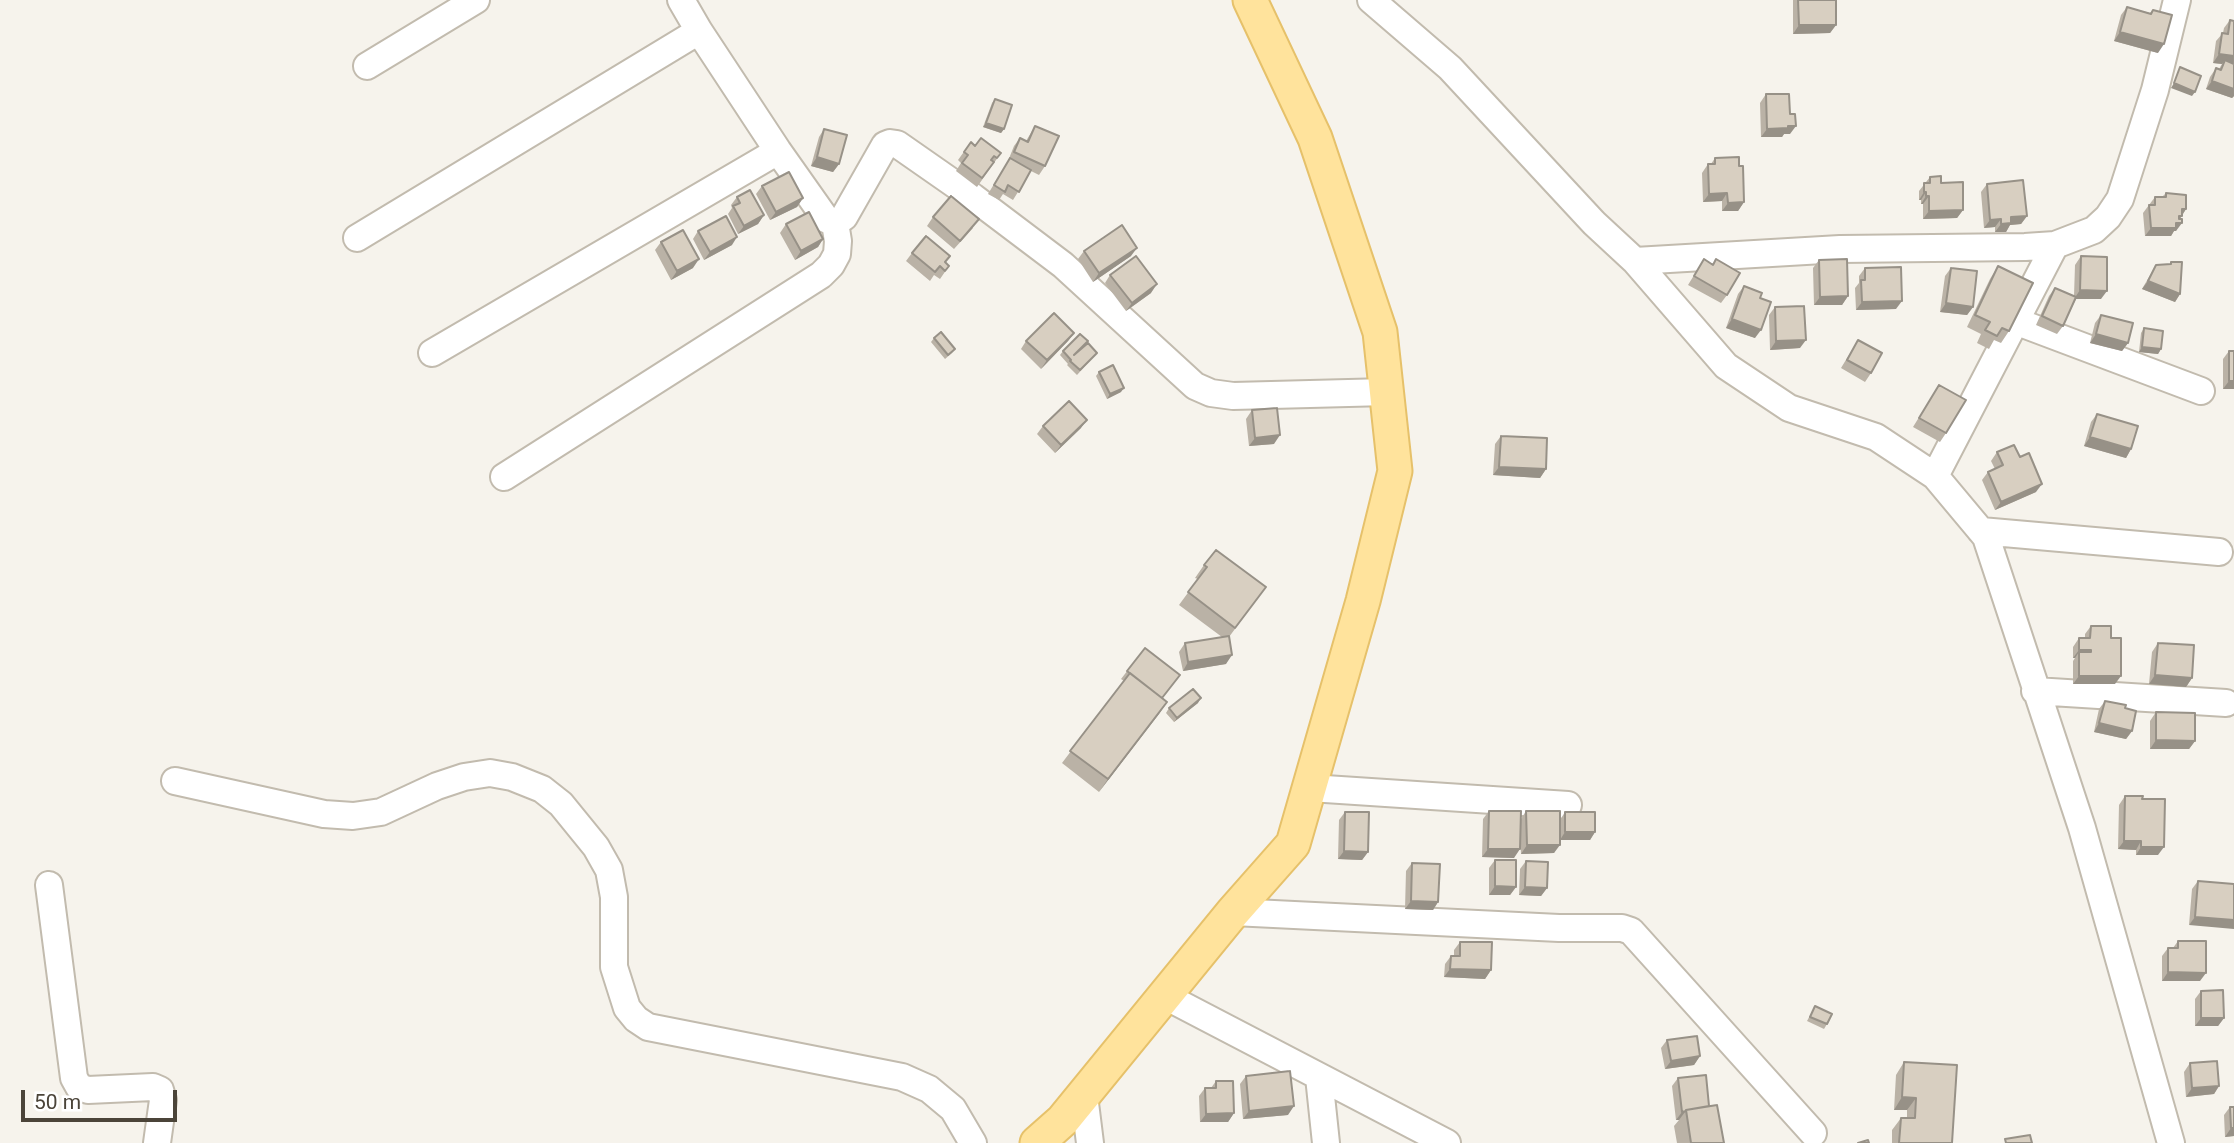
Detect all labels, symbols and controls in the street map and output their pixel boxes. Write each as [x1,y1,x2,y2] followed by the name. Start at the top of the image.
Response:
[24,1076,180,1120] scale bar
[34,1090,81,1114] text: 50 m

